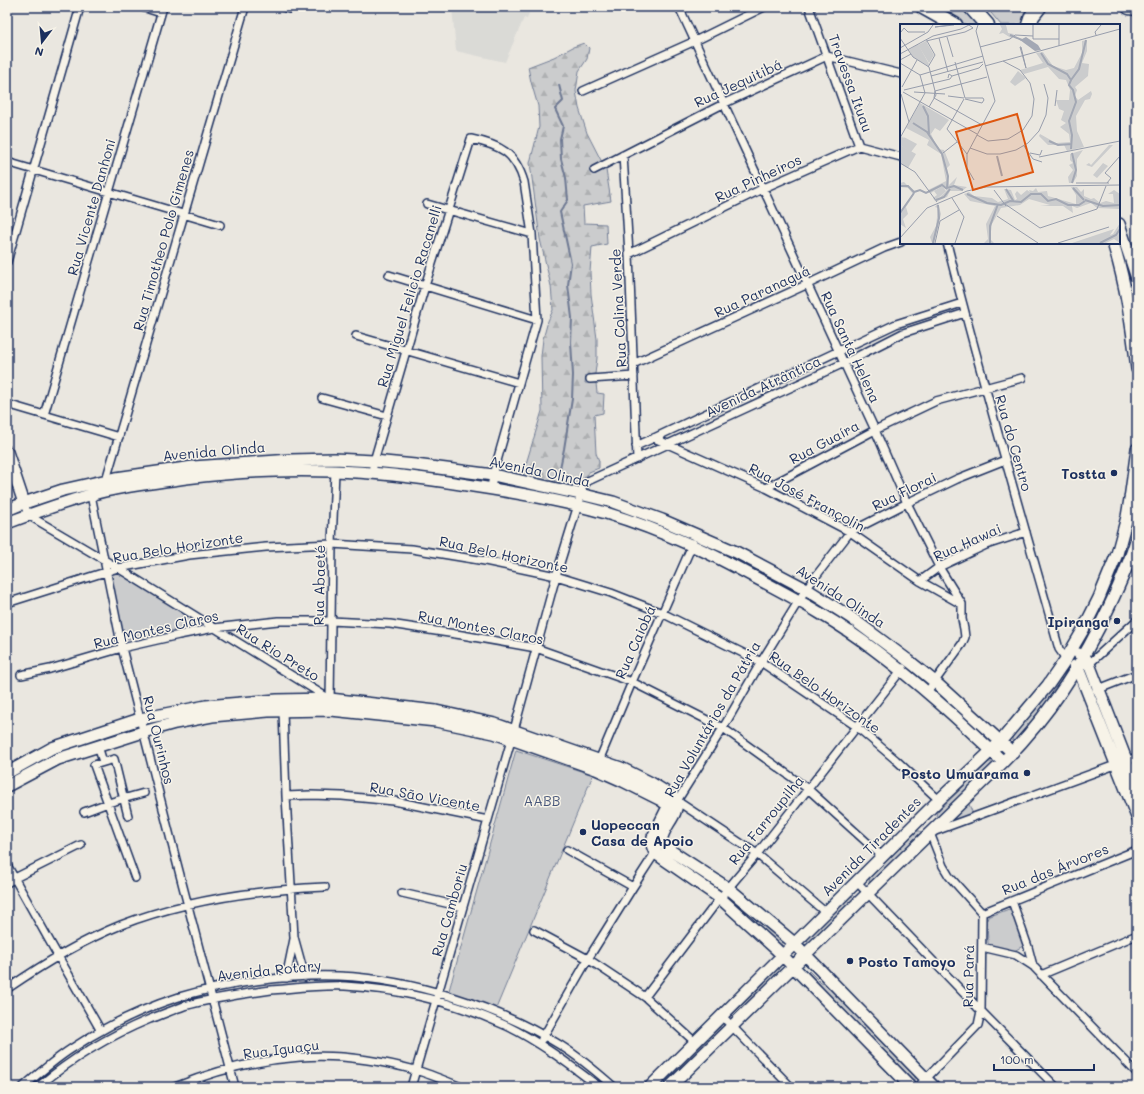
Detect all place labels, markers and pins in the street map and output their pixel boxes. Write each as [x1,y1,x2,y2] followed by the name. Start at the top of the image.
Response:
[1061,464,1106,483] place label: Tostta
[1109,468,1119,478] marker: Tostta
[1047,612,1109,631] place label: Ipiranga
[1112,616,1122,626] marker: Ipiranga
[901,764,1019,783] place label: Posto Umuarama
[1022,768,1032,778] marker: Posto Umuarama
[591,815,694,850] place label: Uopeccan Casa de Apoio
[578,827,588,837] marker: Uopeccan Casa de Apoio
[858,952,956,971] place label: Posto Tamoyo
[845,956,855,966] marker: Posto Tamoyo

